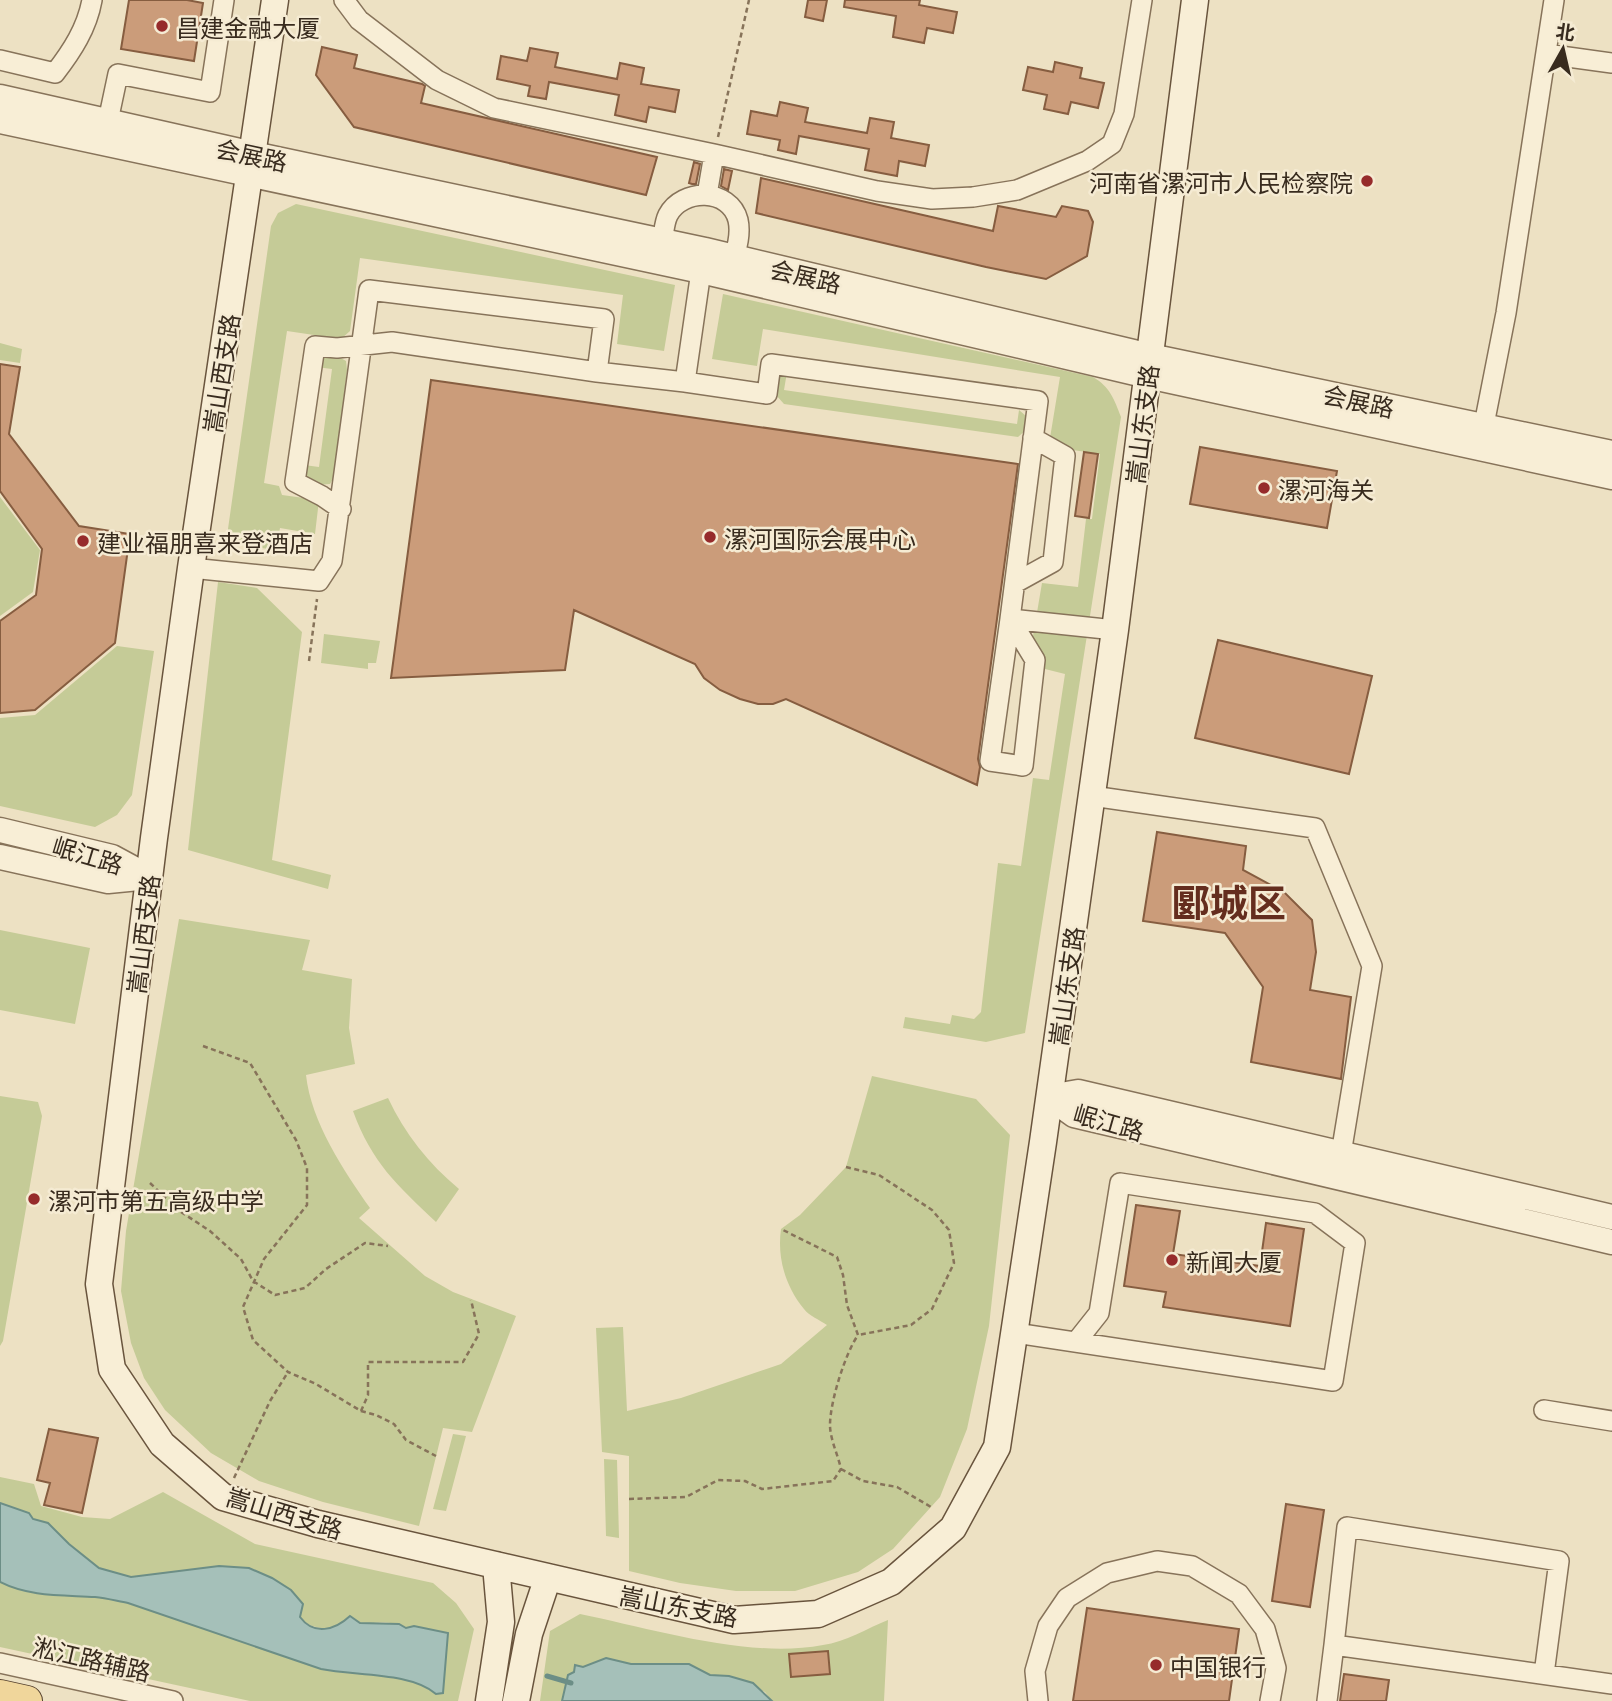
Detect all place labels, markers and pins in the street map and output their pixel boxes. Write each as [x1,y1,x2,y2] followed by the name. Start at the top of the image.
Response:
[176,9,320,44] place label: 昌建金融大厦
[154,18,170,34] marker: 昌建金融大厦
[1089,164,1353,199] place label: 河南省漯河市人民检察院
[1359,173,1375,189] marker: 河南省漯河市人民检察院
[1278,471,1374,506] place label: 漯河海关
[1256,480,1272,496] marker: 漯河海关
[724,520,916,555] place label: 漯河国际会展中心
[97,524,313,559] place label: 建业福朋喜来登酒店
[702,529,718,545] marker: 漯河国际会展中心
[75,533,91,549] marker: 建业福朋喜来登酒店
[48,1182,264,1217] place label: 漯河市第五高级中学
[26,1191,42,1207] marker: 漯河市第五高级中学
[1186,1243,1282,1278] place label: 新闻大厦
[1164,1252,1180,1268] marker: 新闻大厦
[1170,1648,1266,1683] place label: 中国银行
[1148,1657,1164,1673] marker: 中国银行

